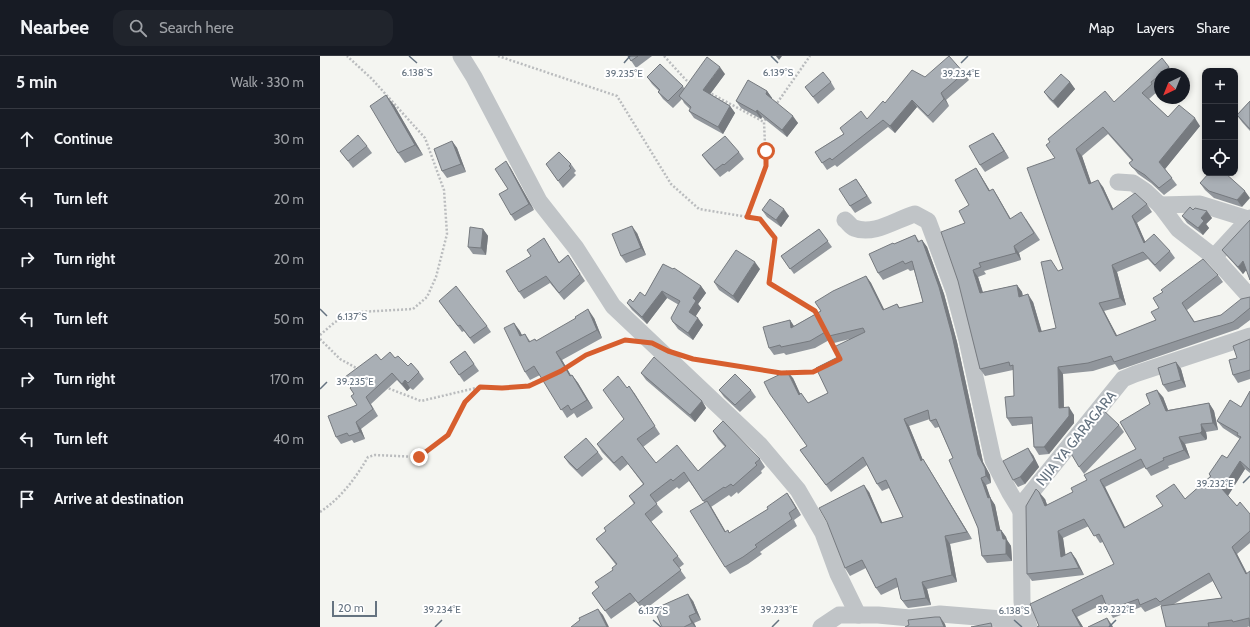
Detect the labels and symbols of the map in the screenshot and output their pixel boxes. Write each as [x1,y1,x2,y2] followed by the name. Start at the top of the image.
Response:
[401,66,433,79] text: 6.138°S
[763,66,794,79] text: 6.139°S
[605,67,643,80] text: 39.235°E
[942,67,980,80] text: 39.234°E
[1154,68,1190,104] north arrow
[757,142,775,160] route start
[337,310,367,323] text: 6.137°S
[336,375,374,388] text: 39.235°E
[1032,386,1120,489] street label: NJIA YA GARAGARA
[410,448,428,466] route end
[1196,477,1234,490] text: 39.232°E
[332,599,377,618] scale bar
[423,603,461,616] text: 39.234°E
[760,603,798,616] text: 39.233°E
[1097,603,1135,616] text: 39.232°E
[638,604,668,617] text: 6.137°S
[998,604,1030,617] text: 6.138°S

